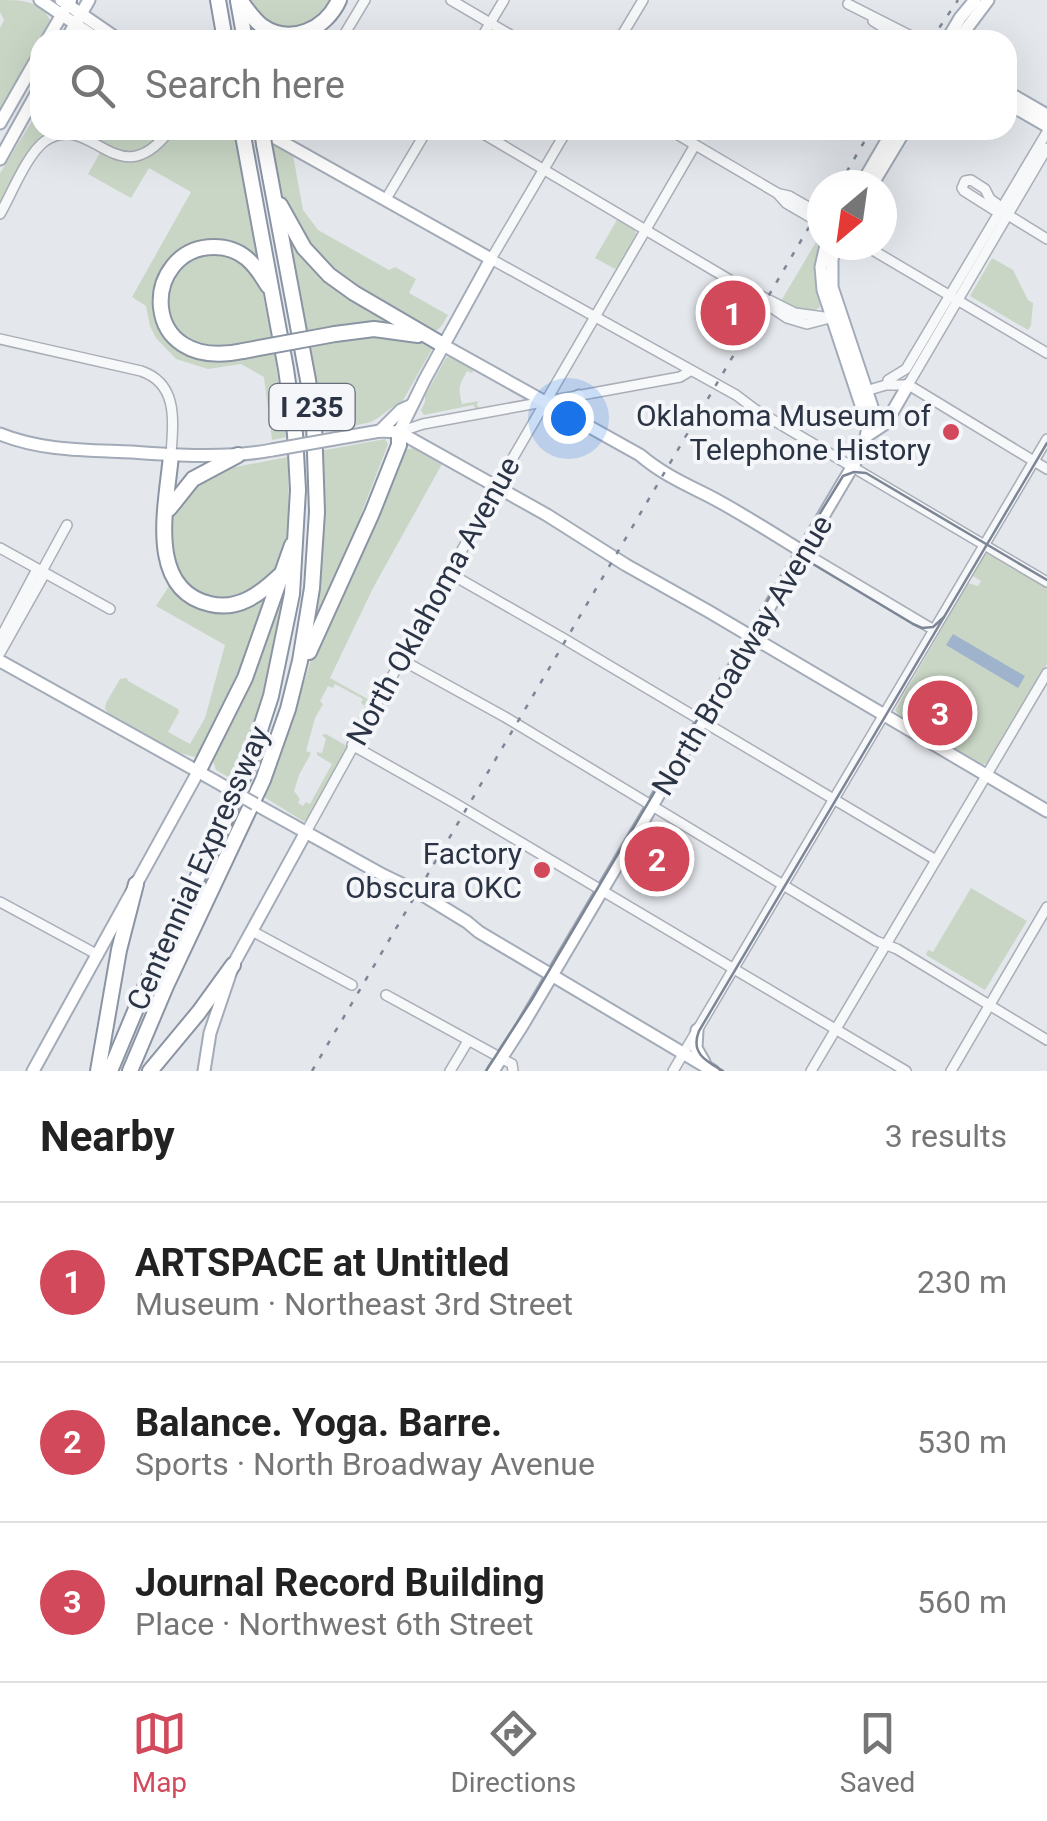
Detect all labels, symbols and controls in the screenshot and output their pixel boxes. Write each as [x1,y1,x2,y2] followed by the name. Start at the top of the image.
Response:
[30,30,1017,140] search box
[65,58,120,113] icon: search
[145,63,345,107] text: Search here
[807,170,897,260] north arrow
[700,276,766,350] pin: 1
[270,384,354,430] road number: I 235
[543,393,594,444] your location
[636,398,932,467] place label: Oklahoma Museum of Telephone History
[940,421,962,443] marker: Oklahoma Museum of Telephone History
[339,451,527,751] street label: North Oklahoma Avenue
[644,509,840,801] street label: North Broadway Avenue
[908,676,972,750] pin: 3
[119,720,277,1016] street label: Centennial Expressway
[624,822,690,896] pin: 2
[345,836,522,905] place label: Factory Obscura OKC
[531,859,553,881] marker: Factory Obscura OKC
[40,1112,175,1161] text: Nearby
[885,1117,1007,1155] text: 3 results
[135,1241,509,1285] text: ARTSPACE at Untitled
[63,1263,82,1301] text: 1
[917,1263,1007,1301] text: 230 m
[135,1285,573,1323] text: Museum · Northeast 3rd Street
[135,1401,502,1445] text: Balance. Yoga. Barre.
[63,1423,82,1461] text: 2
[917,1423,1007,1461] text: 530 m
[135,1445,595,1483] text: Sports · North Broadway Avenue
[135,1561,545,1605] text: Journal Record Building
[63,1583,82,1621] text: 3
[917,1583,1007,1621] text: 560 m
[135,1605,534,1643] text: Place · Northwest 6th Street
[132,1706,187,1799] tab: Map
[450,1706,576,1799] tab: Directions
[840,1706,915,1799] tab: Saved

